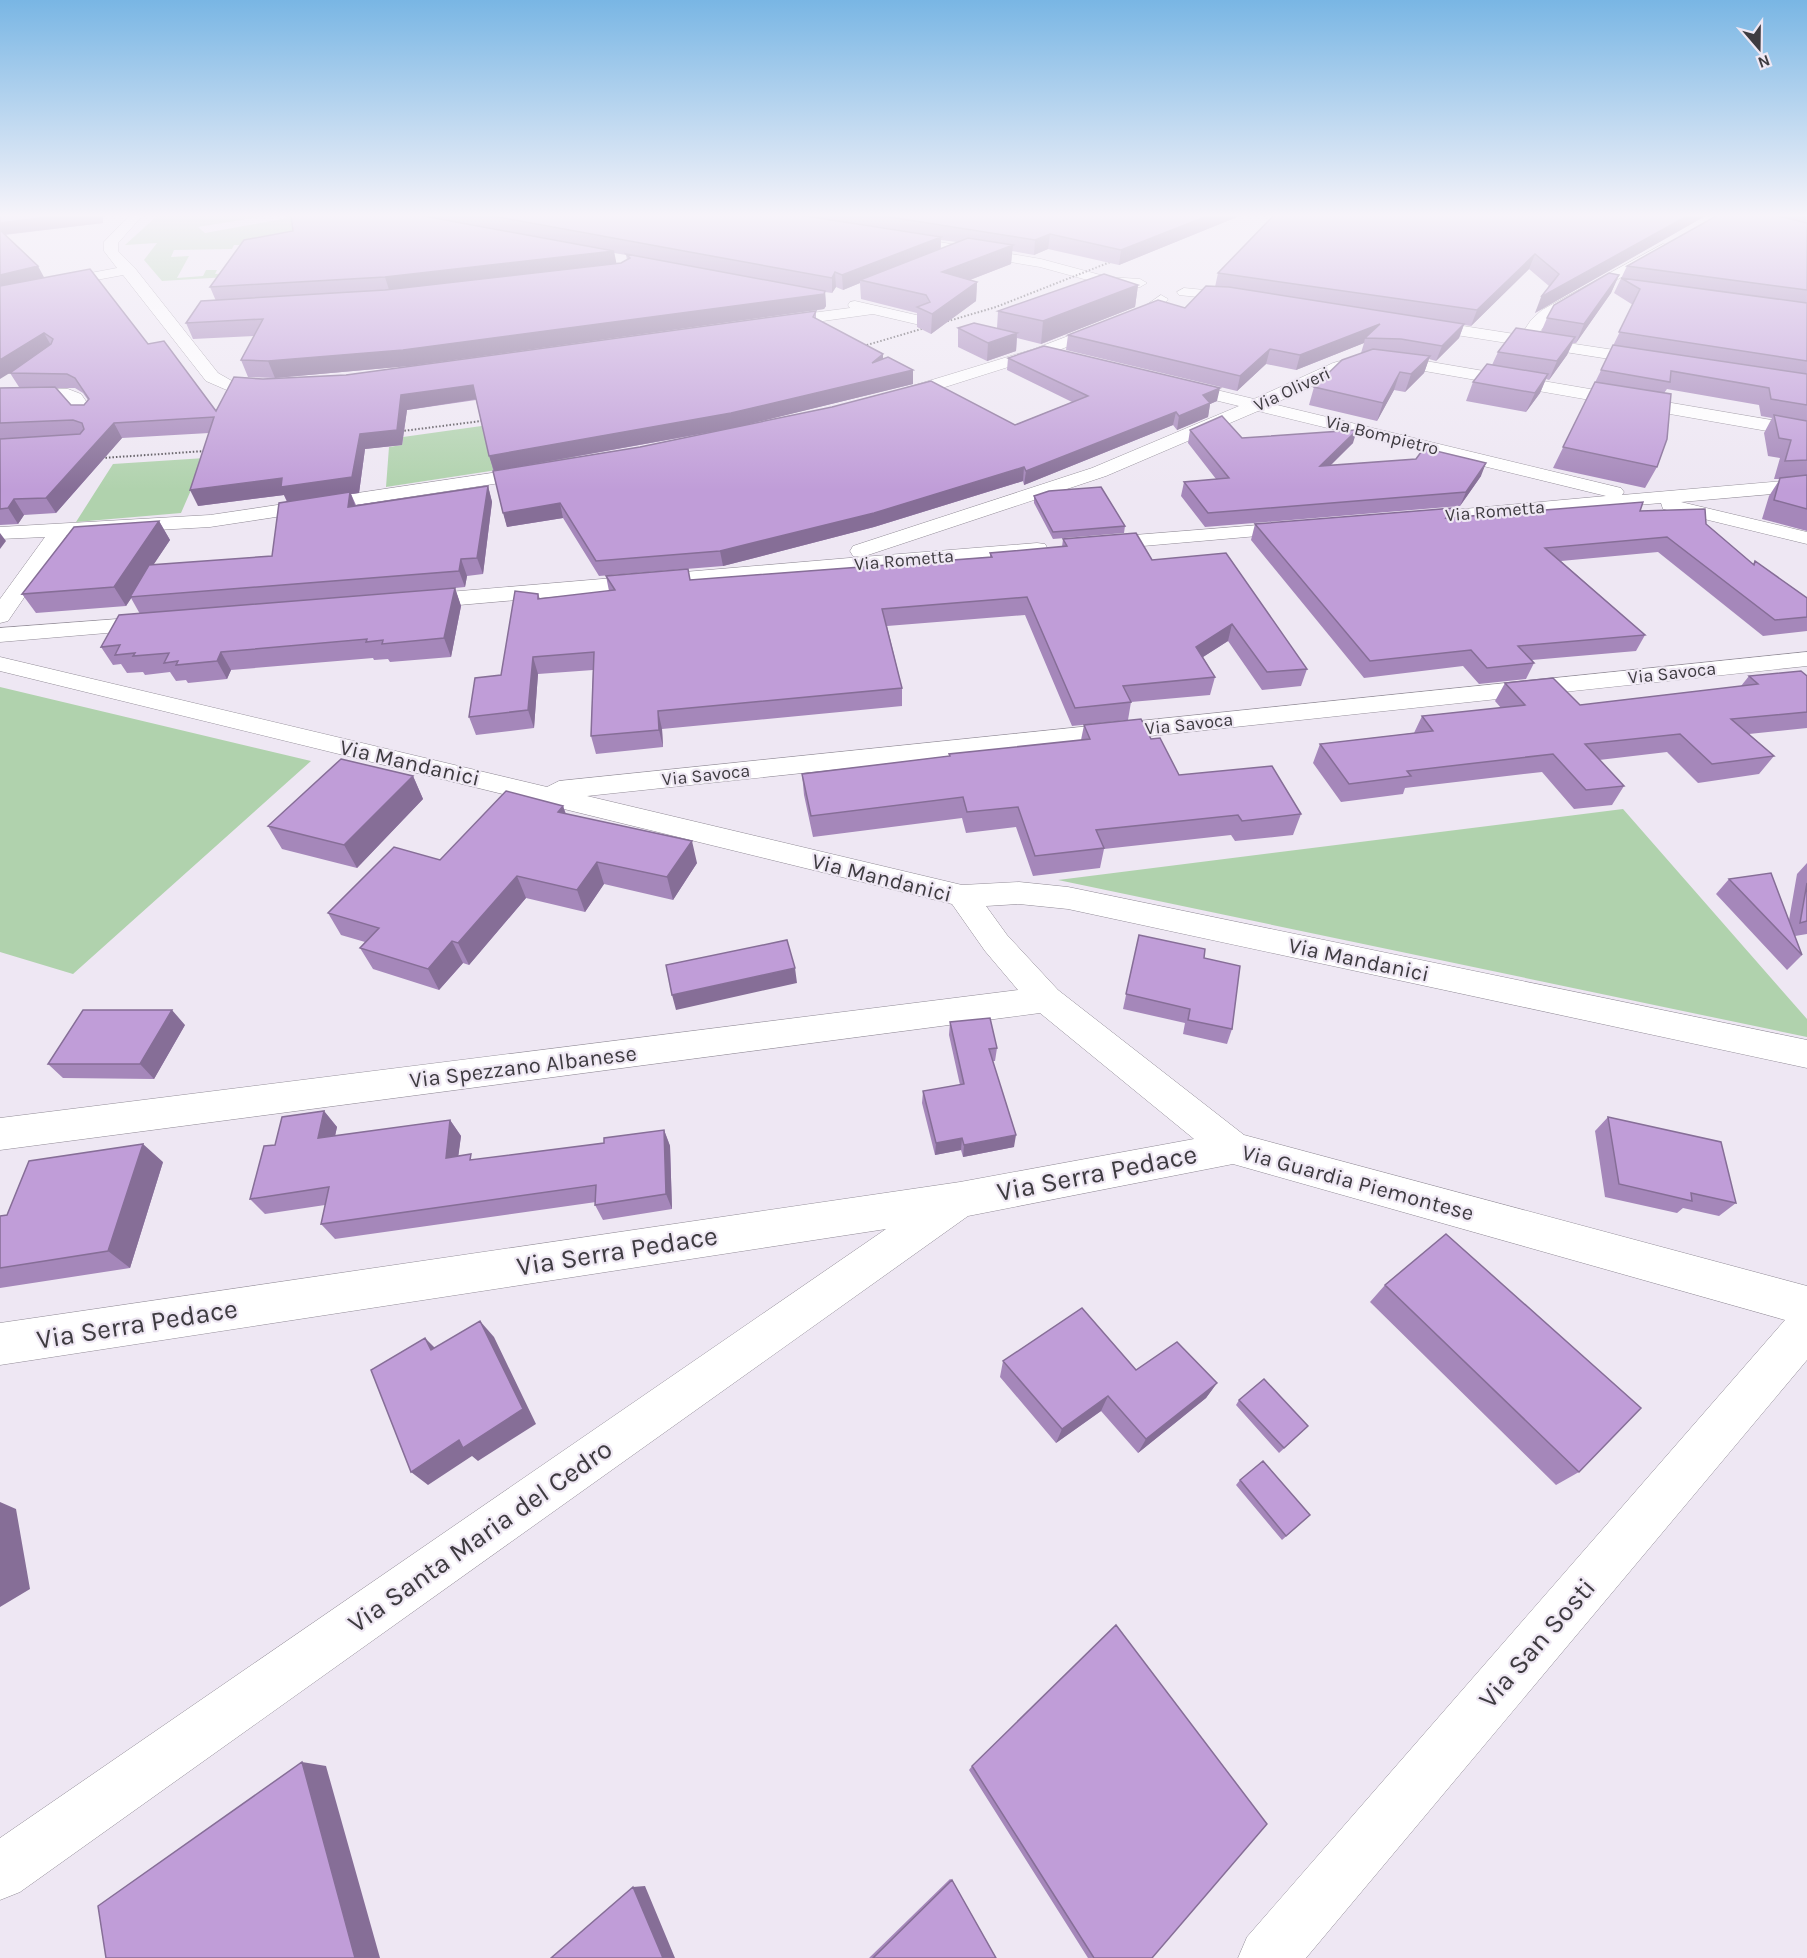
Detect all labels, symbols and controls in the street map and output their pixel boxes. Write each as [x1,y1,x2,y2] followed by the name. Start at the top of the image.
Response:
[1729,18,1789,78] north arrow
[1755,51,1773,73] text: N
[1250,362,1334,416] street label: Via Oliveri
[1323,410,1441,460] street label: Via Bompietro
[1444,496,1546,526] street label: Via Rometta
[853,545,955,575] street label: Via Rometta
[1627,657,1717,689] street label: Via Savoca
[1144,708,1234,740] street label: Via Savoca
[337,734,482,792] street label: Via Mandanici
[661,759,751,791] street label: Via Savoca
[809,848,954,908] street label: Via Mandanici
[1286,932,1432,988] street label: Via Mandanici
[408,1040,638,1094] street label: Via Spezzano Albanese
[994,1138,1200,1208] street label: Via Serra Pedace
[1239,1139,1477,1226] street label: Via Guardia Piemontese
[514,1219,720,1283] street label: Via Serra Pedace
[34,1292,240,1356] street label: Via Serra Pedace
[342,1433,618,1639] street label: Via Santa Maria del Cedro
[1472,1571,1602,1715] street label: Via San Sosti

